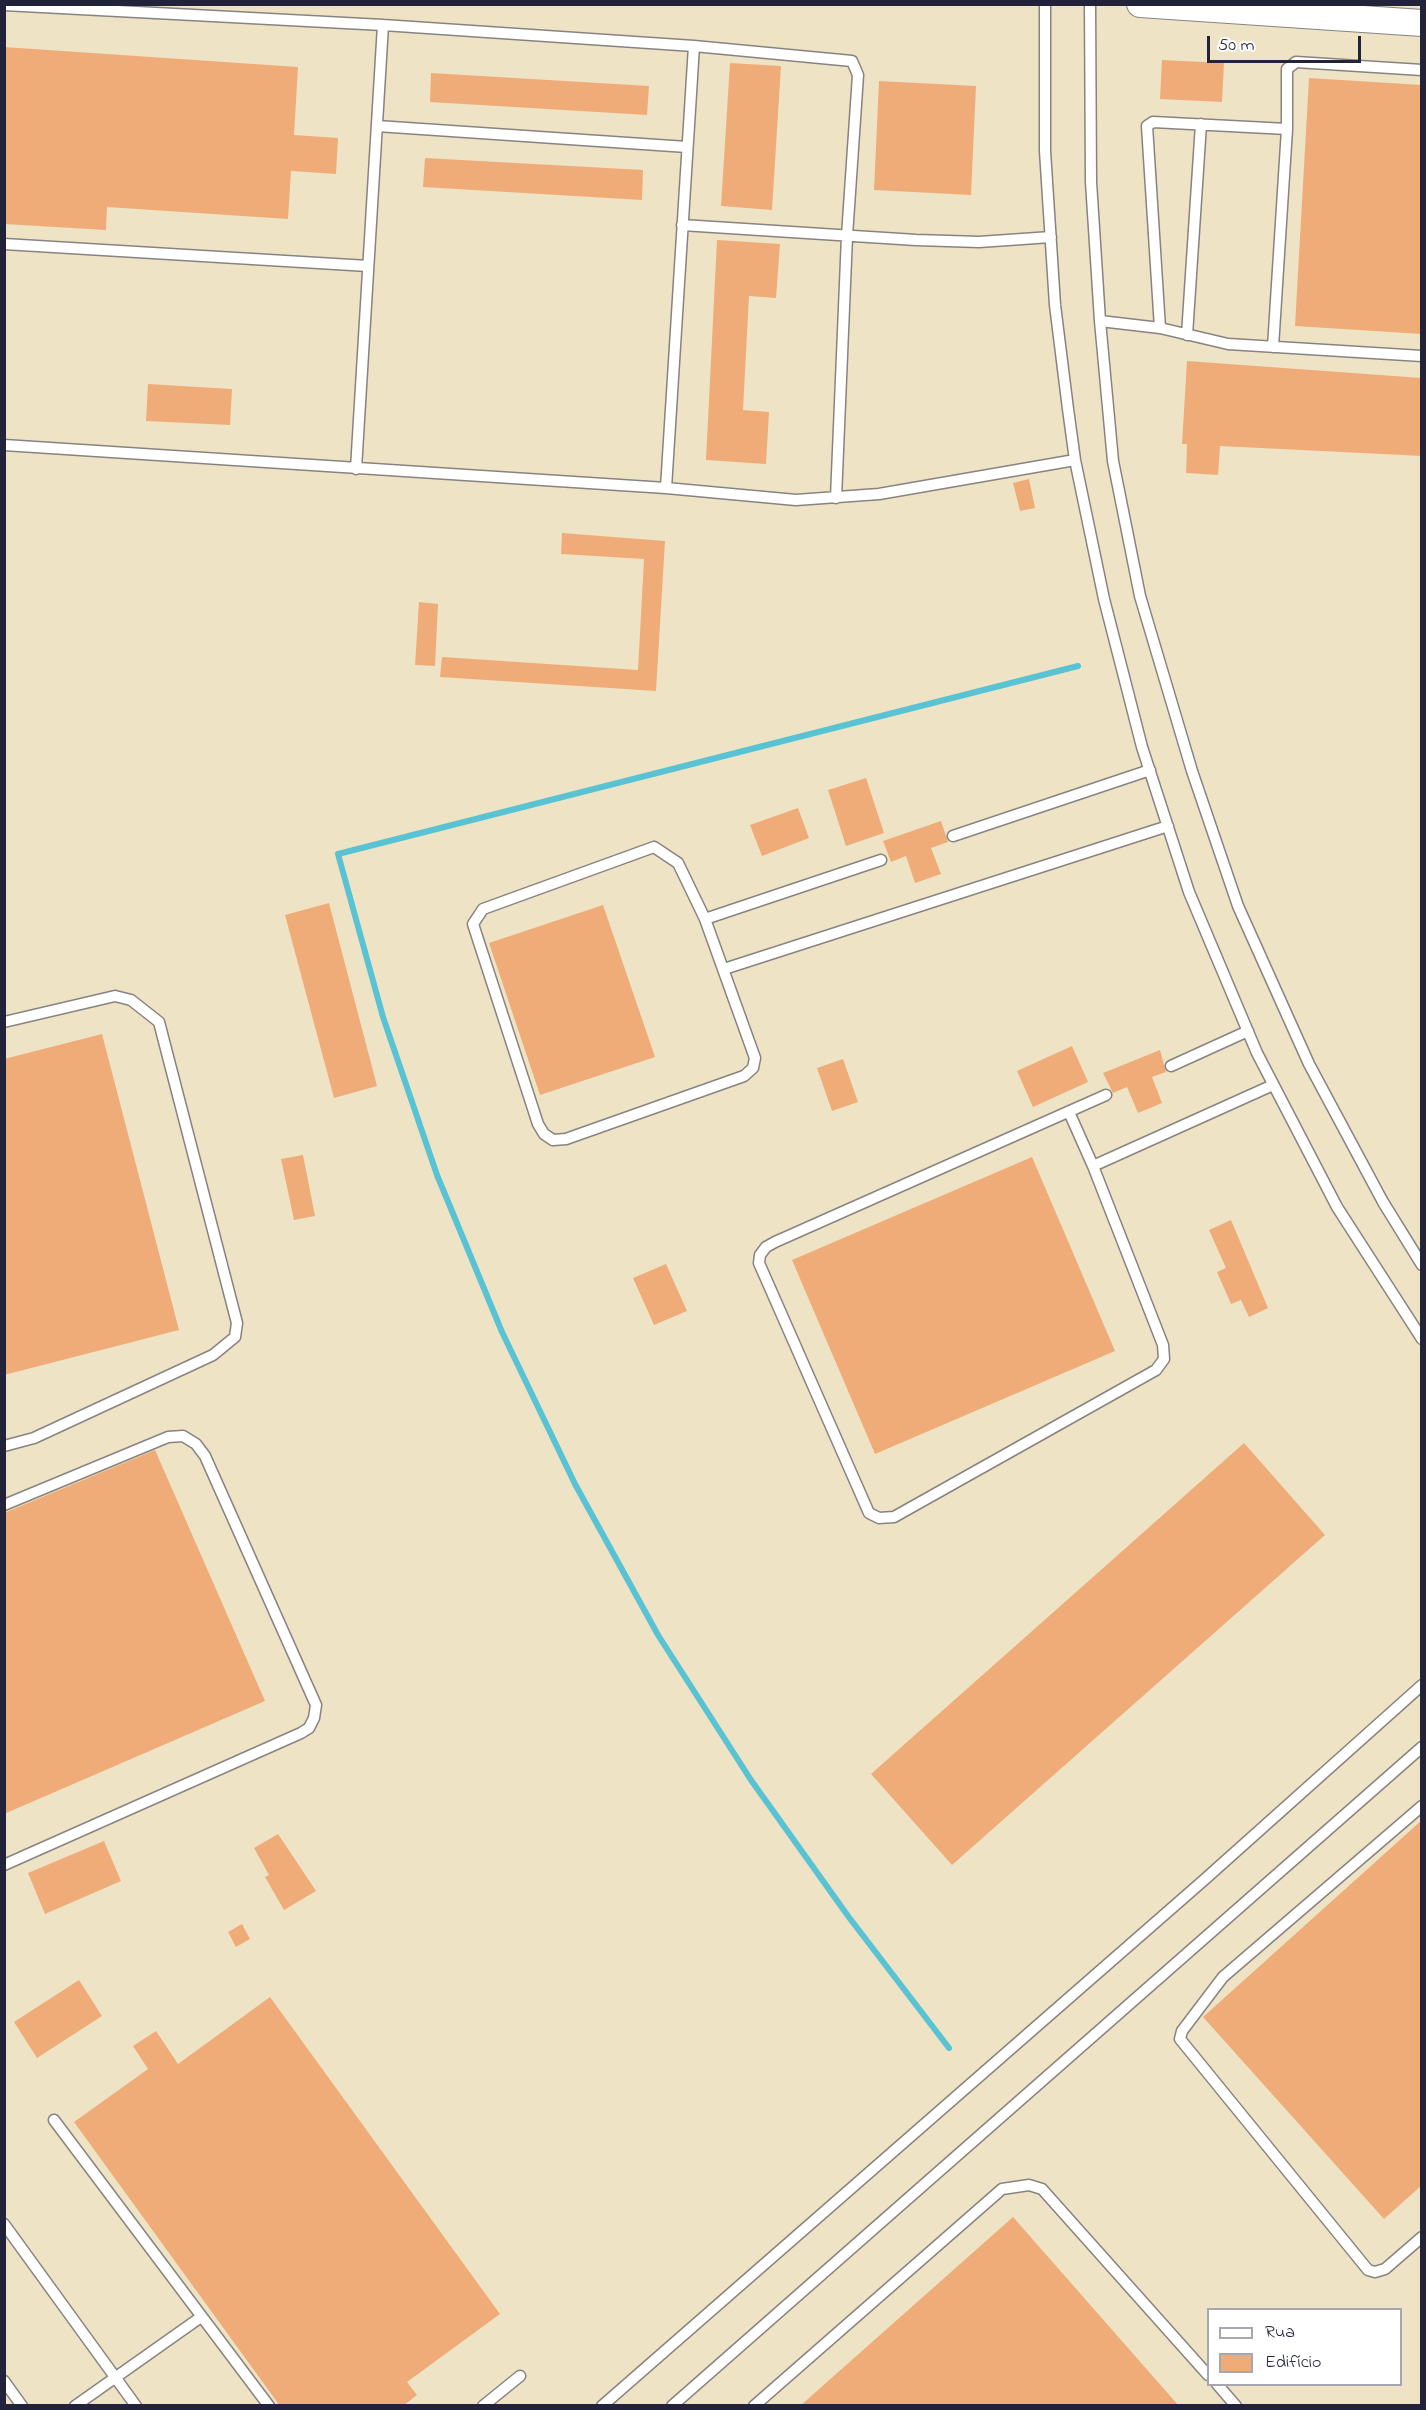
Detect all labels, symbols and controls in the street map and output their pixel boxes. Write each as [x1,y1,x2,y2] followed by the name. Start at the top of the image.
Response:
[1210,24,1364,62] scale bar
[1218,33,1255,59] text: 50 m
[1207,2308,1402,2386] legend
[1265,2320,1295,2346] text: Rua
[1265,2350,1321,2376] text: Edifício

